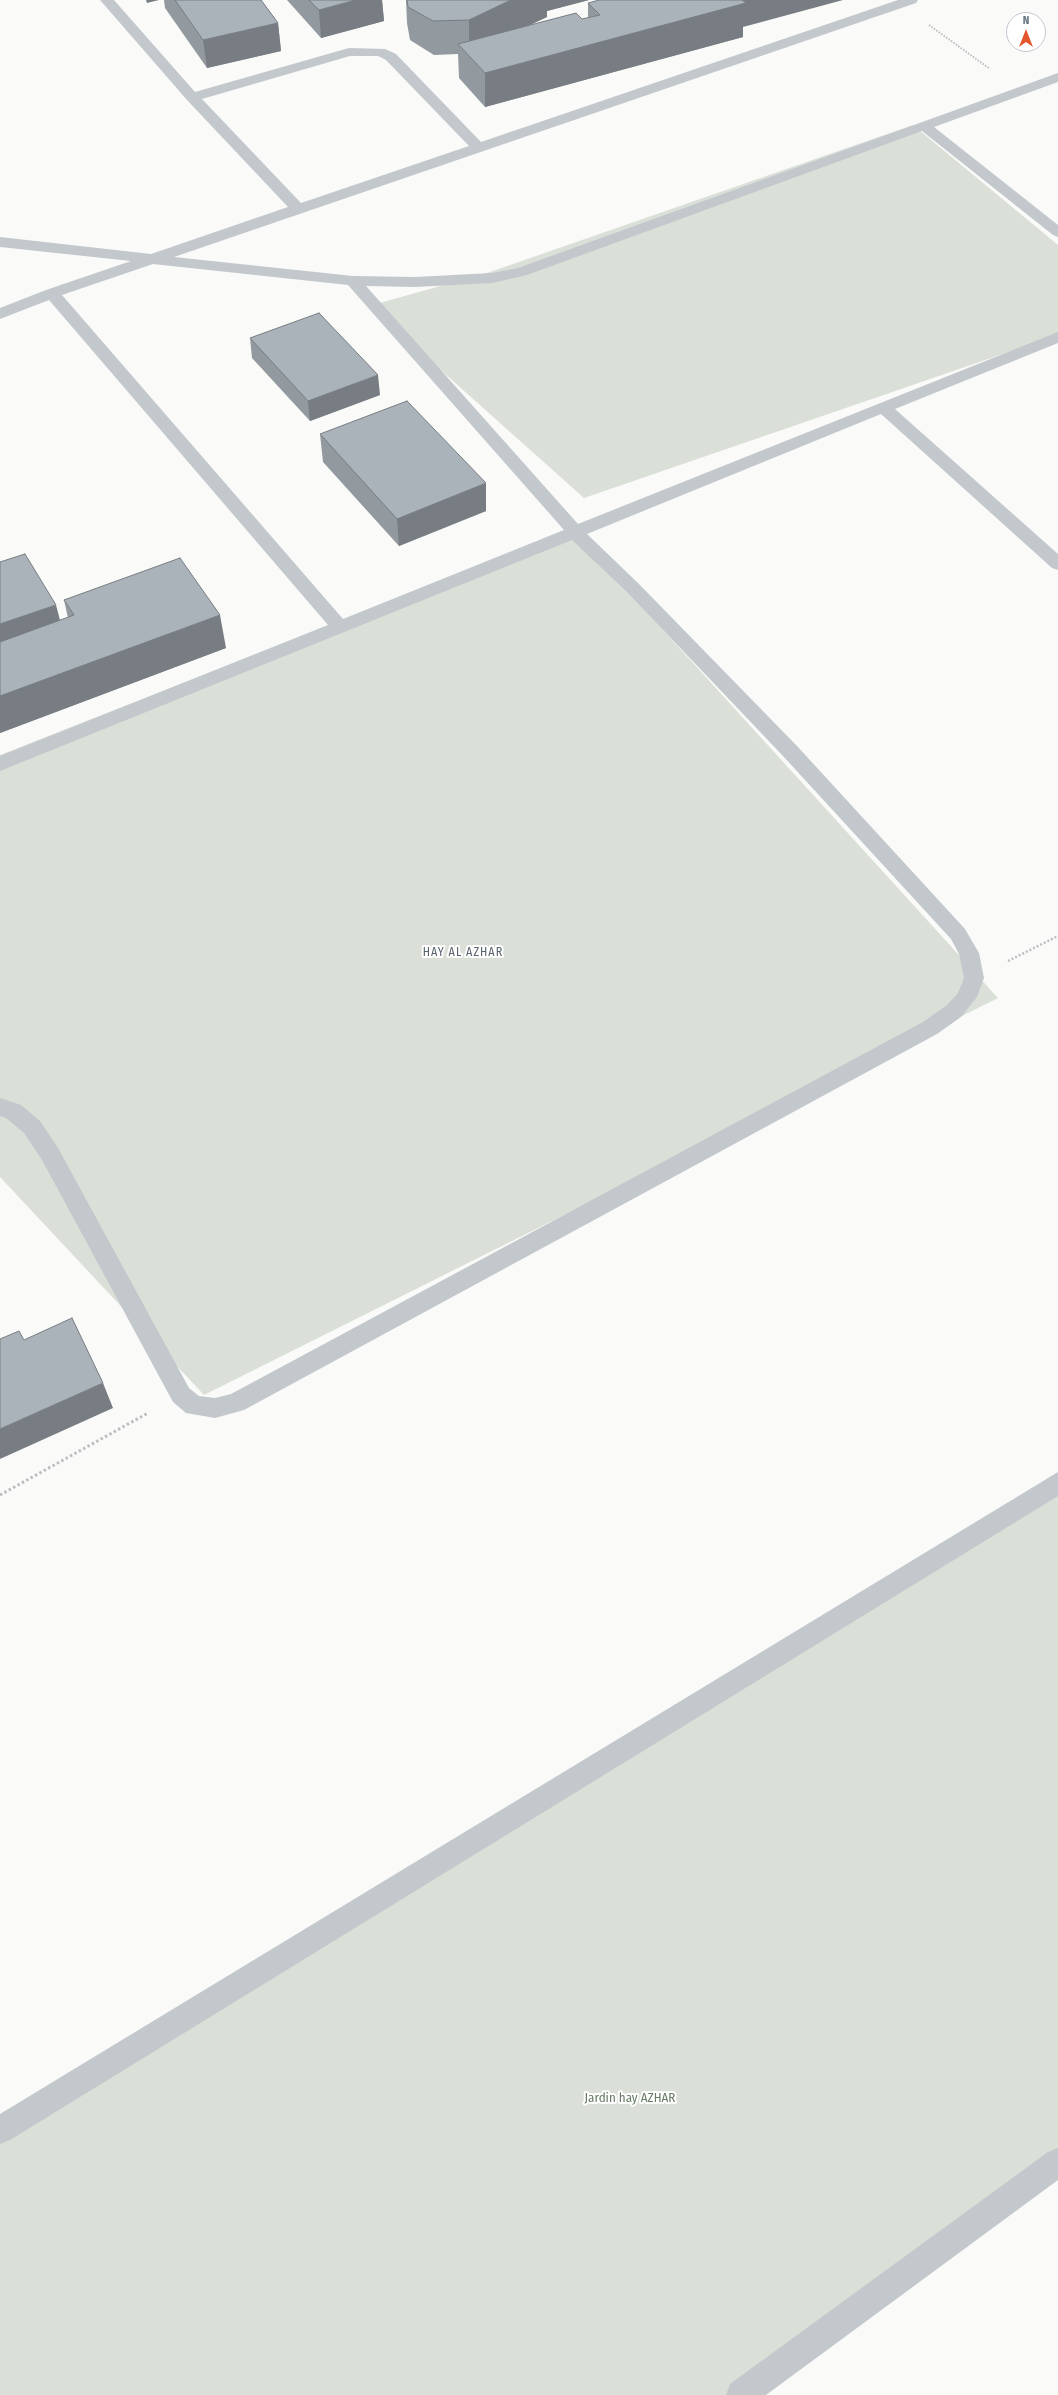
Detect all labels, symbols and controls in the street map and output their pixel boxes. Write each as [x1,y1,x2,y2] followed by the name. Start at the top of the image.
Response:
[1006,12,1046,52] north arrow
[1023,14,1029,27] text: N
[423,946,503,960] district label: HAY AL AZHAR
[585,2090,675,2106] park label: Jardin hay AZHAR

